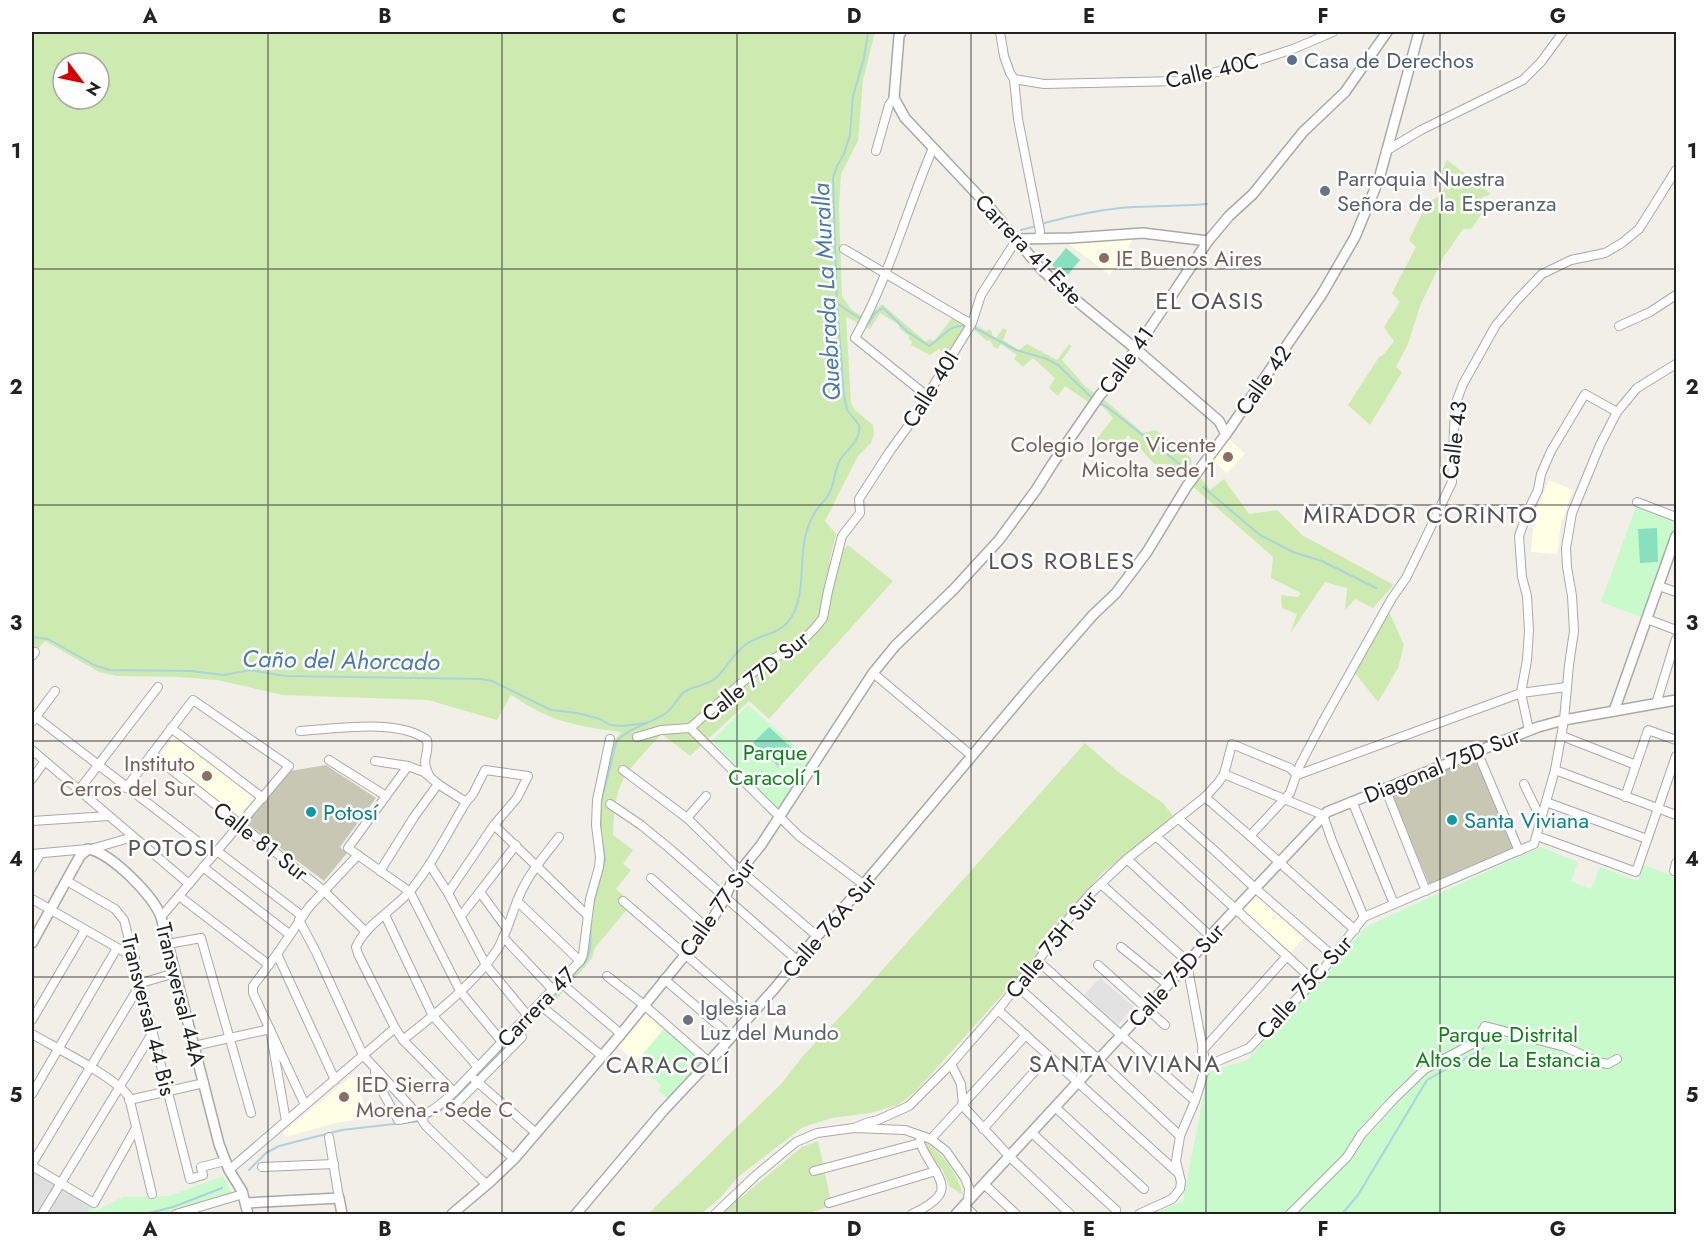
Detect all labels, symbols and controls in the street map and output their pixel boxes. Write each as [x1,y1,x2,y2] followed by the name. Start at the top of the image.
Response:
[142,2,158,31] text: A
[378,2,392,31] text: B
[612,2,626,31] text: C
[847,2,861,31] text: D
[1083,2,1095,31] text: E
[1317,2,1329,31] text: F
[1550,2,1566,31] text: G
[1162,44,1262,96] street label: Calle 40C
[1304,44,1474,76] place label: Casa de Derechos
[51,51,111,111] north arrow
[1285,53,1299,67] marker: Casa de Derechos
[80,77,106,100] text: N
[11,137,21,166] text: 1
[1687,137,1697,166] text: 1
[1337,162,1557,219] place label: Parroquia Nuestra Señora de la Esperanza
[803,182,849,402] water label: Quebrada La Muralla
[1318,184,1332,198] marker: Parroquia Nuestra Señora de la Esperanza
[968,186,1090,312] street label: Carrera 41 Este
[1116,242,1262,274] place label: IE Buenos Aires
[1097,251,1111,265] marker: IE Buenos Aires
[1155,283,1265,318] district label: EL OASIS
[1091,320,1161,400] street label: Calle 41
[1227,338,1299,422] street label: Calle 42
[894,344,966,434] street label: Calle 40I
[9,373,23,402] text: 2
[1685,373,1699,402] text: 2
[1433,399,1475,481] street label: Calle 43
[1010,428,1216,485] place label: Colegio Jorge Vicente Micolta sede 1
[1221,450,1235,464] marker: Colegio Jorge Vicente Micolta sede 1
[1303,497,1539,532] district label: MIRADOR CORINTO
[988,543,1136,578] district label: LOS ROBLES
[10,609,22,638] text: 3
[1686,609,1698,638] text: 3
[695,623,816,729] street label: Calle 77D Sur
[242,641,440,679] water label: Caño del Ahorcado
[1359,719,1525,811] street label: Diagonal 75D Sur
[728,736,822,793] park label: Parque Caracolí 1
[60,747,195,804] place label: Instituto Cerros del Sur
[200,769,214,783] marker: Instituto Cerros del Sur
[206,793,316,889] street label: Calle 81 Sur
[323,796,380,828] place label: Potosí
[1464,804,1589,836] place label: Santa Viviana
[304,805,318,819] marker: Potosí
[1445,813,1459,827] marker: Santa Viviana
[128,830,216,865] district label: POTOSI
[9,845,23,874] text: 4
[1685,845,1699,874] text: 4
[671,851,763,963] street label: Calle 77 Sur
[774,865,884,985] street label: Calle 76A Sur
[997,883,1105,1005] street label: Calle 75H Sur
[1120,916,1232,1034] street label: Calle 75D Sur
[148,919,214,1069] street label: Transversal 44A
[1248,927,1360,1046] street label: Calle 75C Sur
[113,931,185,1099] street label: Transversal 44 Bis
[489,959,583,1054] street label: Carrera 47
[700,991,839,1048] place label: Iglesia La Luz del Mundo
[681,1013,695,1027] marker: Iglesia La Luz del Mundo
[1415,1018,1601,1075] park label: Parque Distrital Altos de La Estancia
[1029,1046,1221,1081] district label: SANTA VIVIANA
[606,1047,730,1082] district label: CARACOLÍ
[356,1068,513,1125] place label: IED Sierra Morena - Sede C
[10,1081,23,1110] text: 5
[1686,1081,1699,1110] text: 5
[337,1090,351,1104] marker: IED Sierra Morena - Sede C
[142,1215,158,1244] text: A
[378,1215,392,1244] text: B
[612,1215,626,1244] text: C
[847,1215,861,1244] text: D
[1083,1215,1095,1244] text: E
[1317,1215,1329,1244] text: F
[1550,1215,1566,1244] text: G

